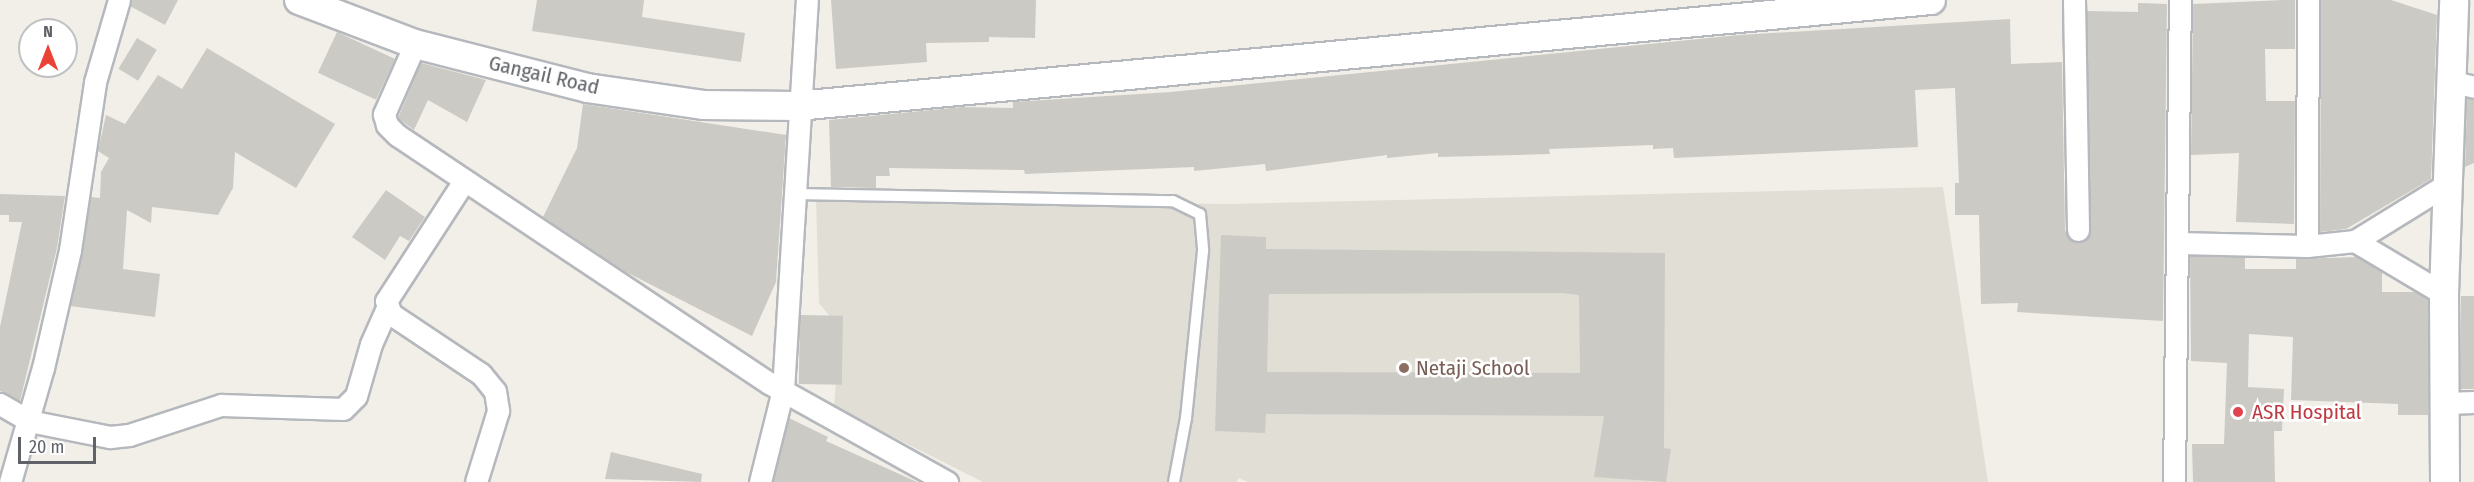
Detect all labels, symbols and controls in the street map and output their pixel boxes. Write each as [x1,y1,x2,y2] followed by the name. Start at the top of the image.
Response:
[18,18,78,78] north arrow
[43,22,53,41] text: N
[486,50,602,100] street label: Gangail Road
[1416,355,1530,381] place label: Netaji School
[1397,361,1411,375] marker: Netaji School
[2252,399,2361,425] place label: ASR Hospital
[2229,403,2247,421] marker: ASR Hospital
[21,425,99,463] scale bar
[29,436,64,458] text: 20 m

